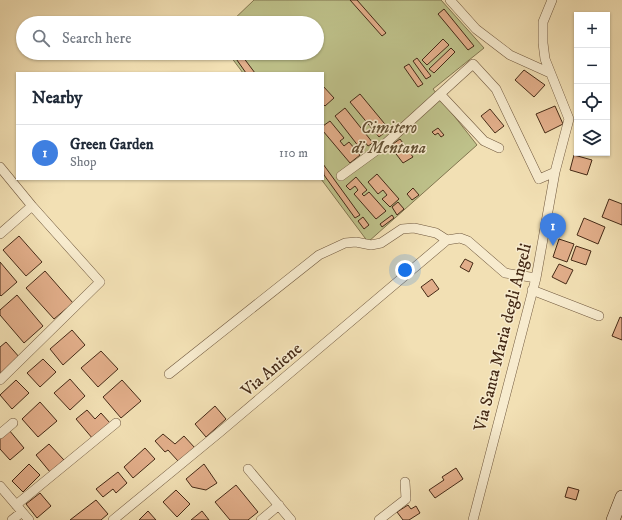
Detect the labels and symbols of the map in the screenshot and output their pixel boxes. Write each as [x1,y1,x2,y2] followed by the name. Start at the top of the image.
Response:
[351,117,426,159] park label: Cimitero di Mentana
[540,213,566,246] pin: 1
[469,241,537,434] street label: Via Santa Maria degli Angeli
[395,260,415,280] your location
[236,338,307,402] street label: Via Aniene

